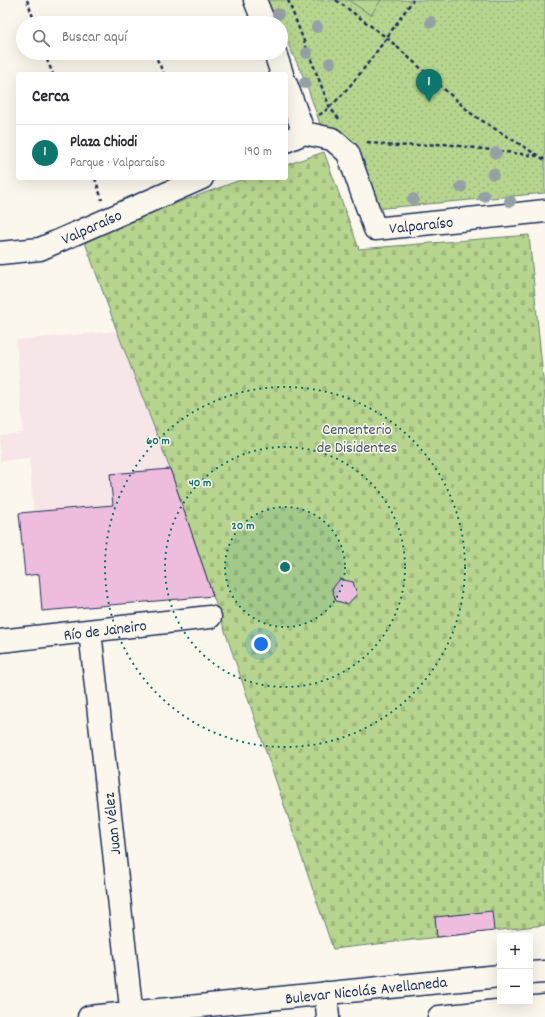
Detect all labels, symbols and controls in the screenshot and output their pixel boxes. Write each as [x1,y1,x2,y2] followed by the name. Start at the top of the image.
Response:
[16,16,288,60] search box
[30,27,52,49] icon: search
[62,27,127,49] text: Buscar aquí
[416,69,442,102] pin: 1
[32,86,69,110] text: Cerca
[70,132,137,154] text: Plaza Chiodi
[44,143,46,162] text: 1
[244,143,272,162] text: 190 m
[70,154,165,173] text: Parque · Valparaíso
[58,205,126,252] street label: Valparaíso
[388,212,454,241] street label: Valparaíso
[317,419,398,460] park label: Cementerio de Disidentes
[146,433,170,450] text: 60 m
[189,475,211,492] text: 40 m
[232,518,254,535] text: 20 m
[278,560,292,574] centre of rings
[62,615,148,648] street label: Río de Janeiro
[251,634,271,654] your location
[99,791,128,856] street label: Juan Vélez
[497,933,533,1005] map controls
[497,933,533,969] button: +
[497,969,533,1005] button: −
[284,971,449,1011] street label: Bulevar Nicolás Avellaneda

